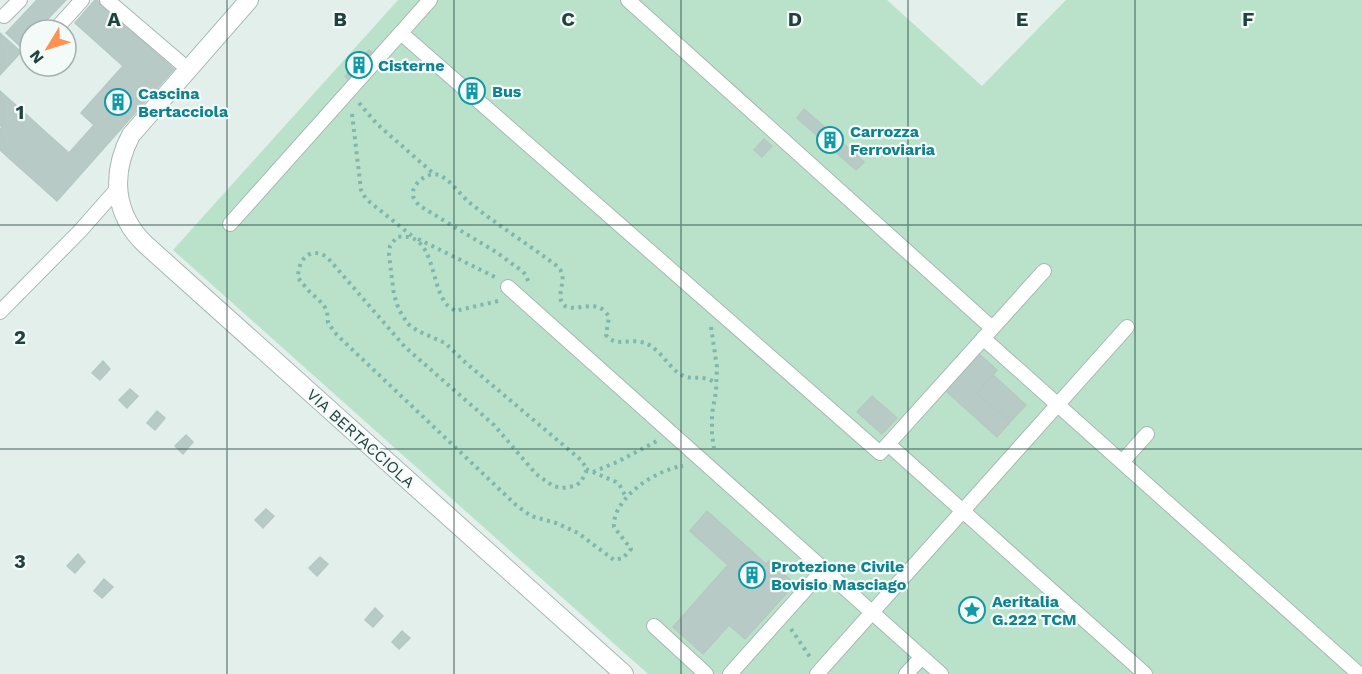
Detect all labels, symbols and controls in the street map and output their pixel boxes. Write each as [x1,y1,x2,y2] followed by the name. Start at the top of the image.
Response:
[107,7,121,31] text: A
[333,7,347,31] text: B
[561,7,575,31] text: C
[788,7,802,31] text: D
[1016,7,1028,31] text: E
[1242,7,1254,31] text: F
[18,18,78,78] north arrow
[25,46,48,67] text: N
[344,50,374,80] building icon: Cisterne
[378,56,444,75] place label: Cisterne
[457,76,487,106] building icon: Bus
[492,82,522,101] place label: Bus
[138,84,229,121] place label: Cascina Bertacciola
[103,87,133,117] building icon: Cascina Bertacciola
[16,100,24,124] text: 1
[850,122,936,159] place label: Carrozza Ferroviaria
[815,125,845,155] building icon: Carrozza Ferroviaria
[14,325,26,349] text: 2
[303,385,419,492] street label: VIA BERTACCIOLA
[14,549,26,573] text: 3
[771,557,907,594] place label: Protezione Civile Bovisio Masciago
[737,560,767,590] building icon: Protezione Civile Bovisio Masciago
[992,592,1077,629] place label: Aeritalia G.222 TCM
[957,595,987,625] place icon: Aeritalia G.222 TCM

